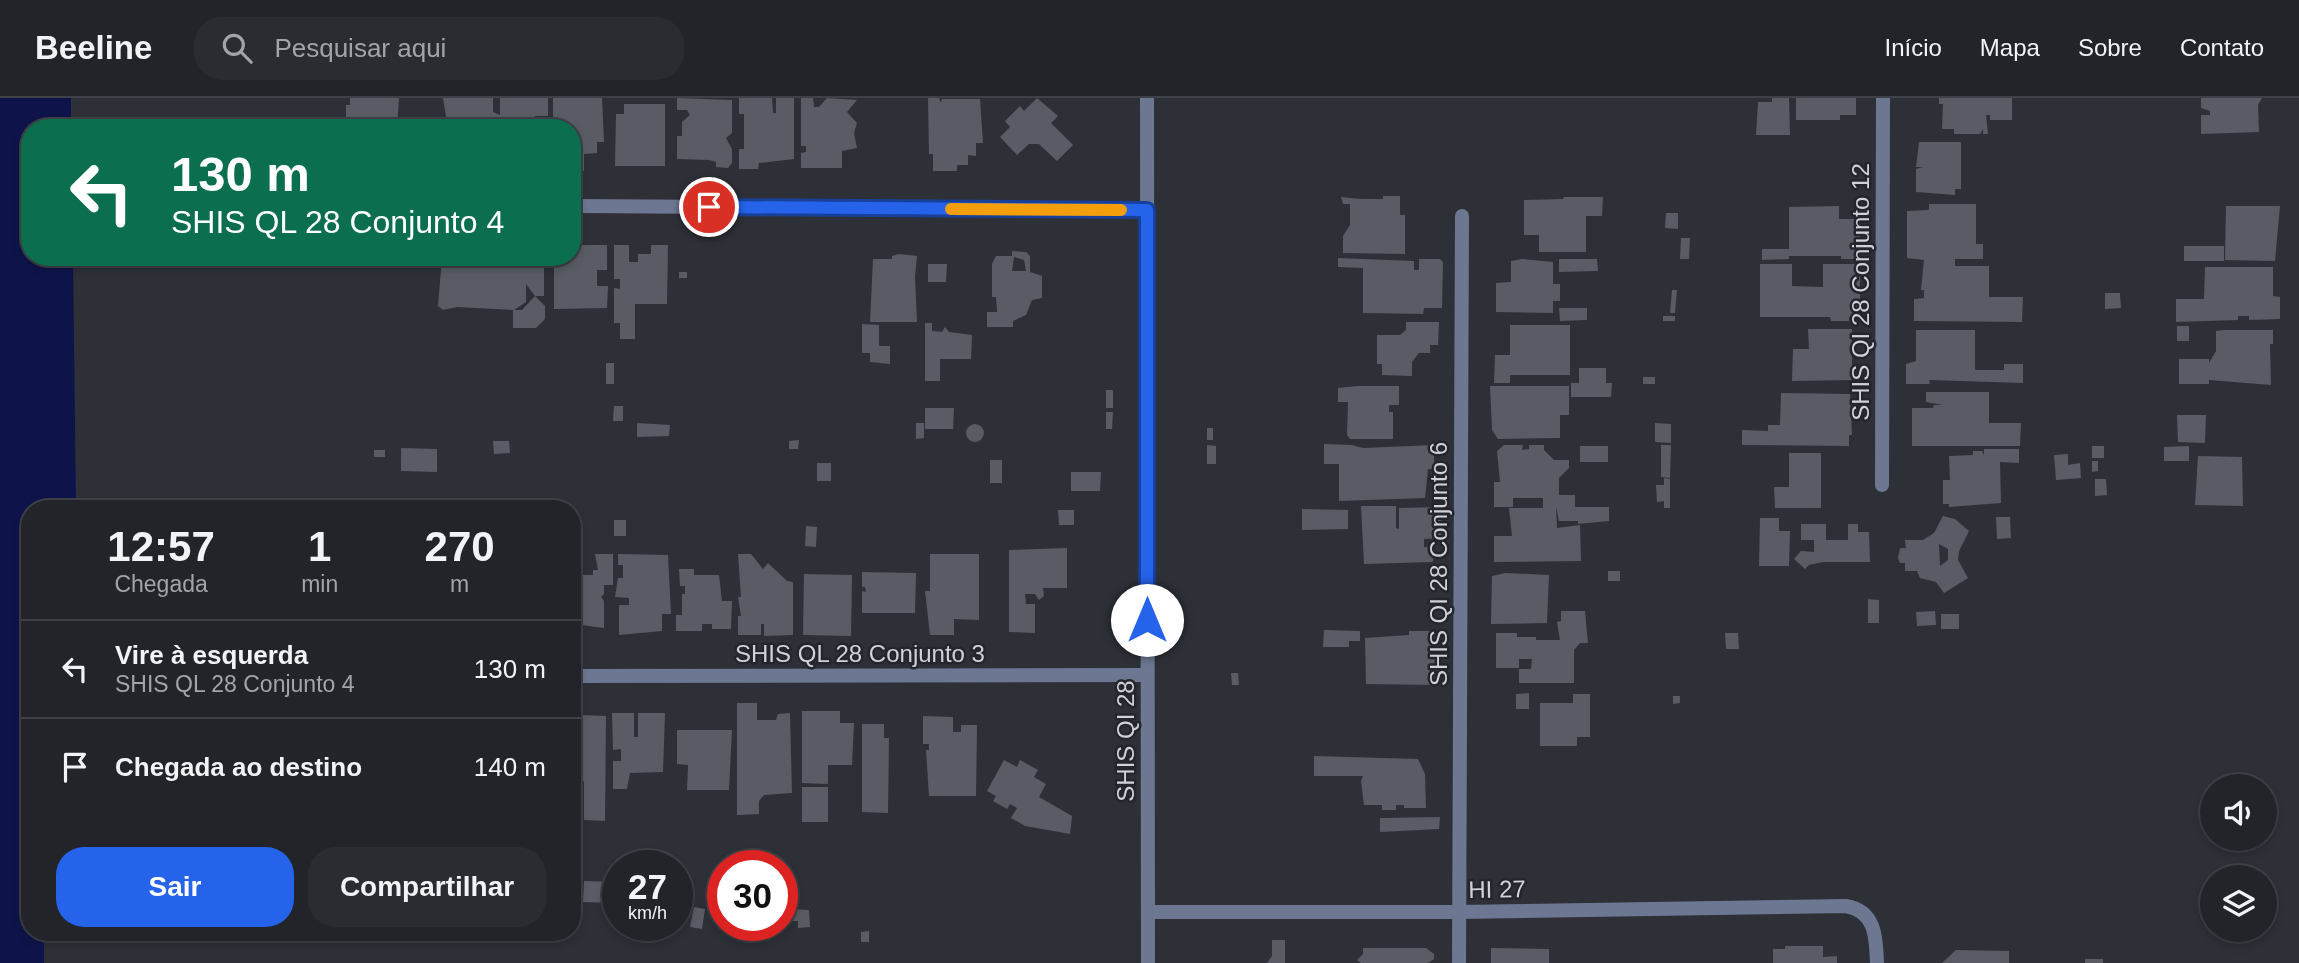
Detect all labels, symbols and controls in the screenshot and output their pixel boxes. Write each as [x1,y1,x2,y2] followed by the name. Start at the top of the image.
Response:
[194,17,684,80] search box
[35,29,152,66] text: Beeline
[218,29,256,67] icon: search
[274,33,446,63] text: Pesquisar aqui
[1884,34,1942,61] text: Início
[1980,34,2040,61] text: Mapa
[2078,34,2142,61] text: Sobre
[2180,34,2264,61] text: Contato
[56,147,147,238] icon: left
[171,147,310,201] text: 130 m
[1847,163,1874,421] street label: SHIS QI 28 Conjunto 12
[679,177,739,237] pin
[690,188,728,226] icon: arrive
[171,204,504,240] text: SHIS QL 28 Conjunto 4
[1425,442,1452,686] street label: SHIS QI 28 Conjunto 6
[107,523,215,570] text: 12:57
[308,523,331,570] text: 1
[425,523,495,570] text: 270
[114,571,208,597] text: Chegada
[301,571,338,597] text: min
[450,571,469,597] text: m
[1110,583,1184,657] position arrow
[115,640,308,670] text: Vire à esquerda
[735,640,985,667] street label: SHIS QL 28 Conjunto 3
[56,650,94,688] icon: left
[474,654,546,684] text: 130 m
[115,671,355,697] text: SHIS QL 28 Conjunto 4
[1112,680,1139,802] street label: SHIS QI 28
[56,748,94,786] icon: arrive
[115,752,362,782] text: Chegada ao destino
[474,752,546,782] text: 140 m
[2200,774,2277,942] map controls
[2200,774,2277,851] button: sound
[56,847,294,927] button: Sair
[308,847,546,927] button: Compartilhar
[707,850,798,941] speed limit sign: 30
[2200,865,2277,942] button: layers
[628,867,667,906] text: 27
[1468,875,1526,903] street label: HI 27
[628,903,667,923] text: km/h

